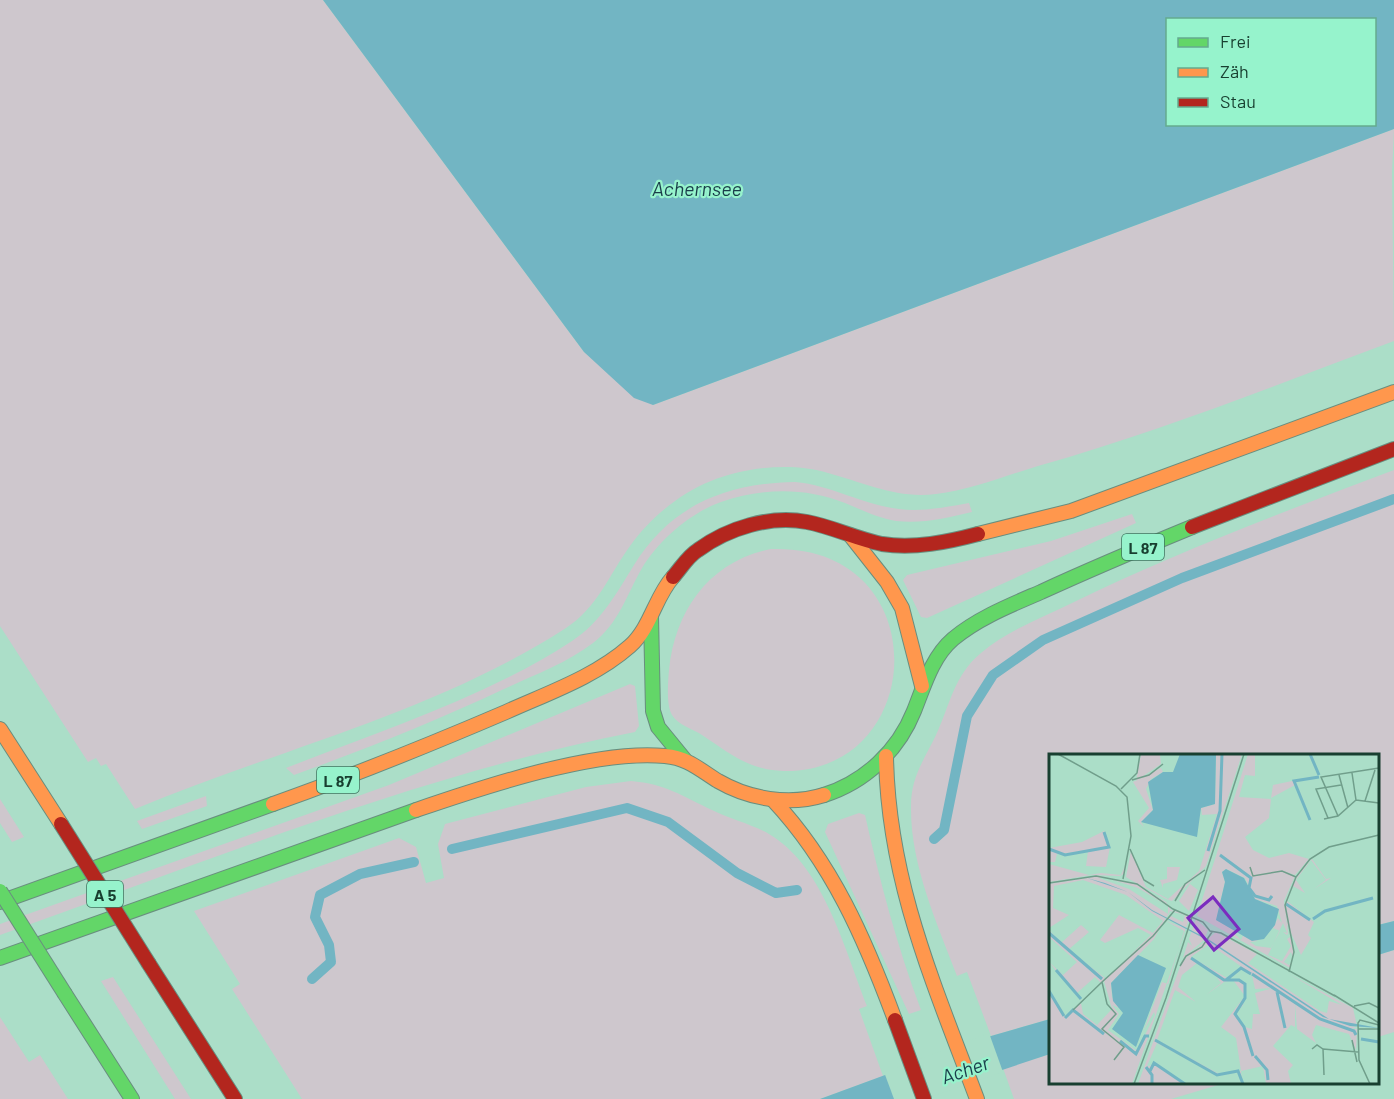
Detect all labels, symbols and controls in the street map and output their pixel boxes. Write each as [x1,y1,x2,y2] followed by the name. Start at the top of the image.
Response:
[1166,18,1376,126] legend
[1220,30,1251,52] text: Frei
[1220,60,1249,82] text: Zäh
[1220,90,1256,112] text: Stau
[652,176,742,200] water label: Achernsee
[1122,534,1164,560] road number: L 87
[1049,754,1379,1084] inset map
[317,767,359,793] road number: L 87
[87,881,123,907] road number: A 5
[938,1049,993,1088] water label: Acher

